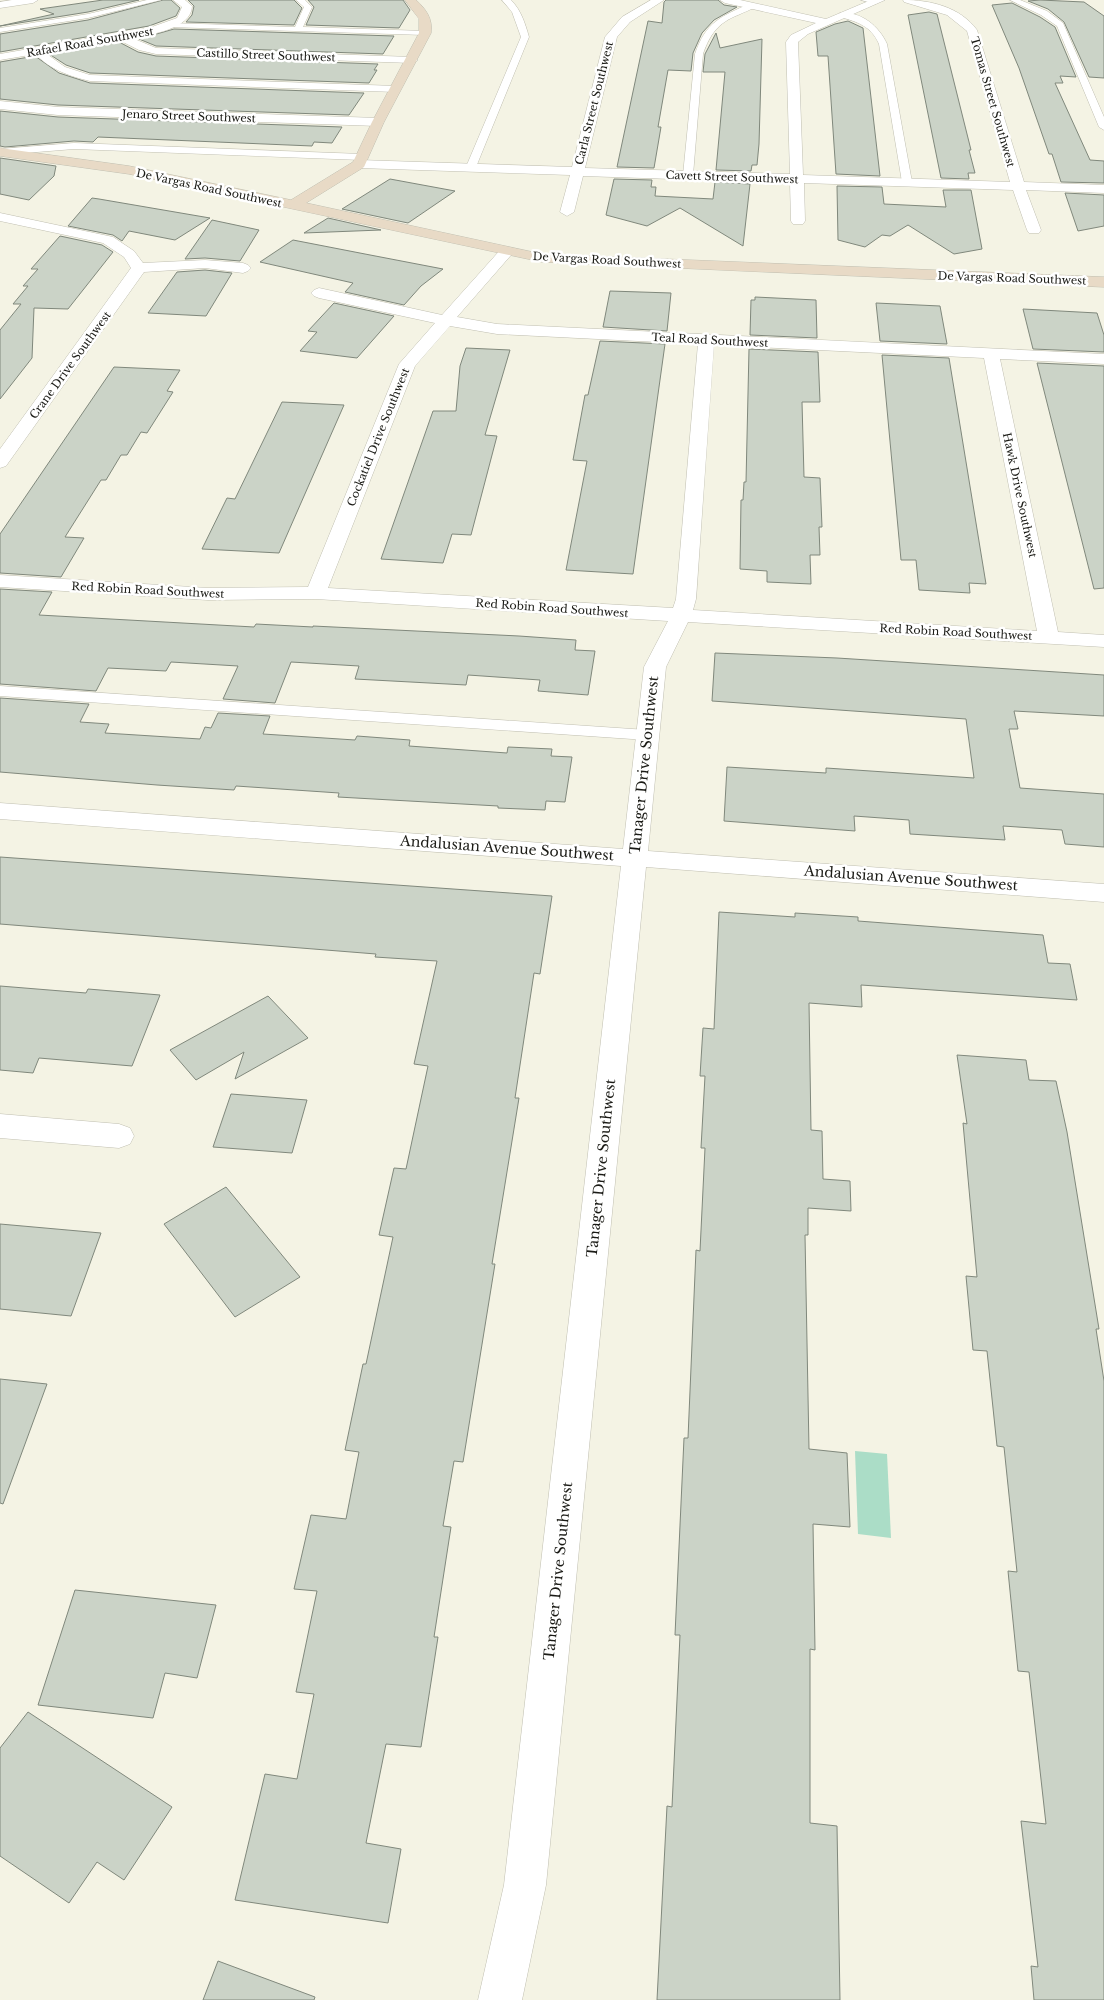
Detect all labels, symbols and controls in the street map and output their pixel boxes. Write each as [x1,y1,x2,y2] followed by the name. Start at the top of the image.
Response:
[25,24,155,60] street label: Rafael Road Southwest
[968,35,1019,170] street label: Tomas Street Southwest
[572,39,616,166] street label: Carla Street Southwest
[196,46,337,64] street label: Castillo Street Southwest
[120,107,257,125] street label: Jenaro Street Southwest
[135,166,284,210] street label: De Vargas Road Southwest
[665,168,800,186] street label: Cavett Street Southwest
[532,249,682,271] street label: De Vargas Road Southwest
[937,268,1087,288] street label: De Vargas Road Southwest
[26,308,114,422] street label: Crane Drive Southwest
[651,330,770,350] street label: Teal Road Southwest
[344,365,413,508] street label: Cockatiel Drive Southwest
[1000,431,1040,560] street label: Hawk Drive Southwest
[71,579,226,601] street label: Red Robin Road Southwest
[475,596,630,620] street label: Red Robin Road Southwest
[879,621,1034,643] street label: Red Robin Road Southwest
[626,674,662,855] street label: Tanager Drive Southwest
[398,831,615,865] street label: Andalusian Avenue Southwest
[802,861,1019,895] street label: Andalusian Avenue Southwest
[583,1077,619,1258] street label: Tanager Drive Southwest
[540,1480,576,1661] street label: Tanager Drive Southwest

